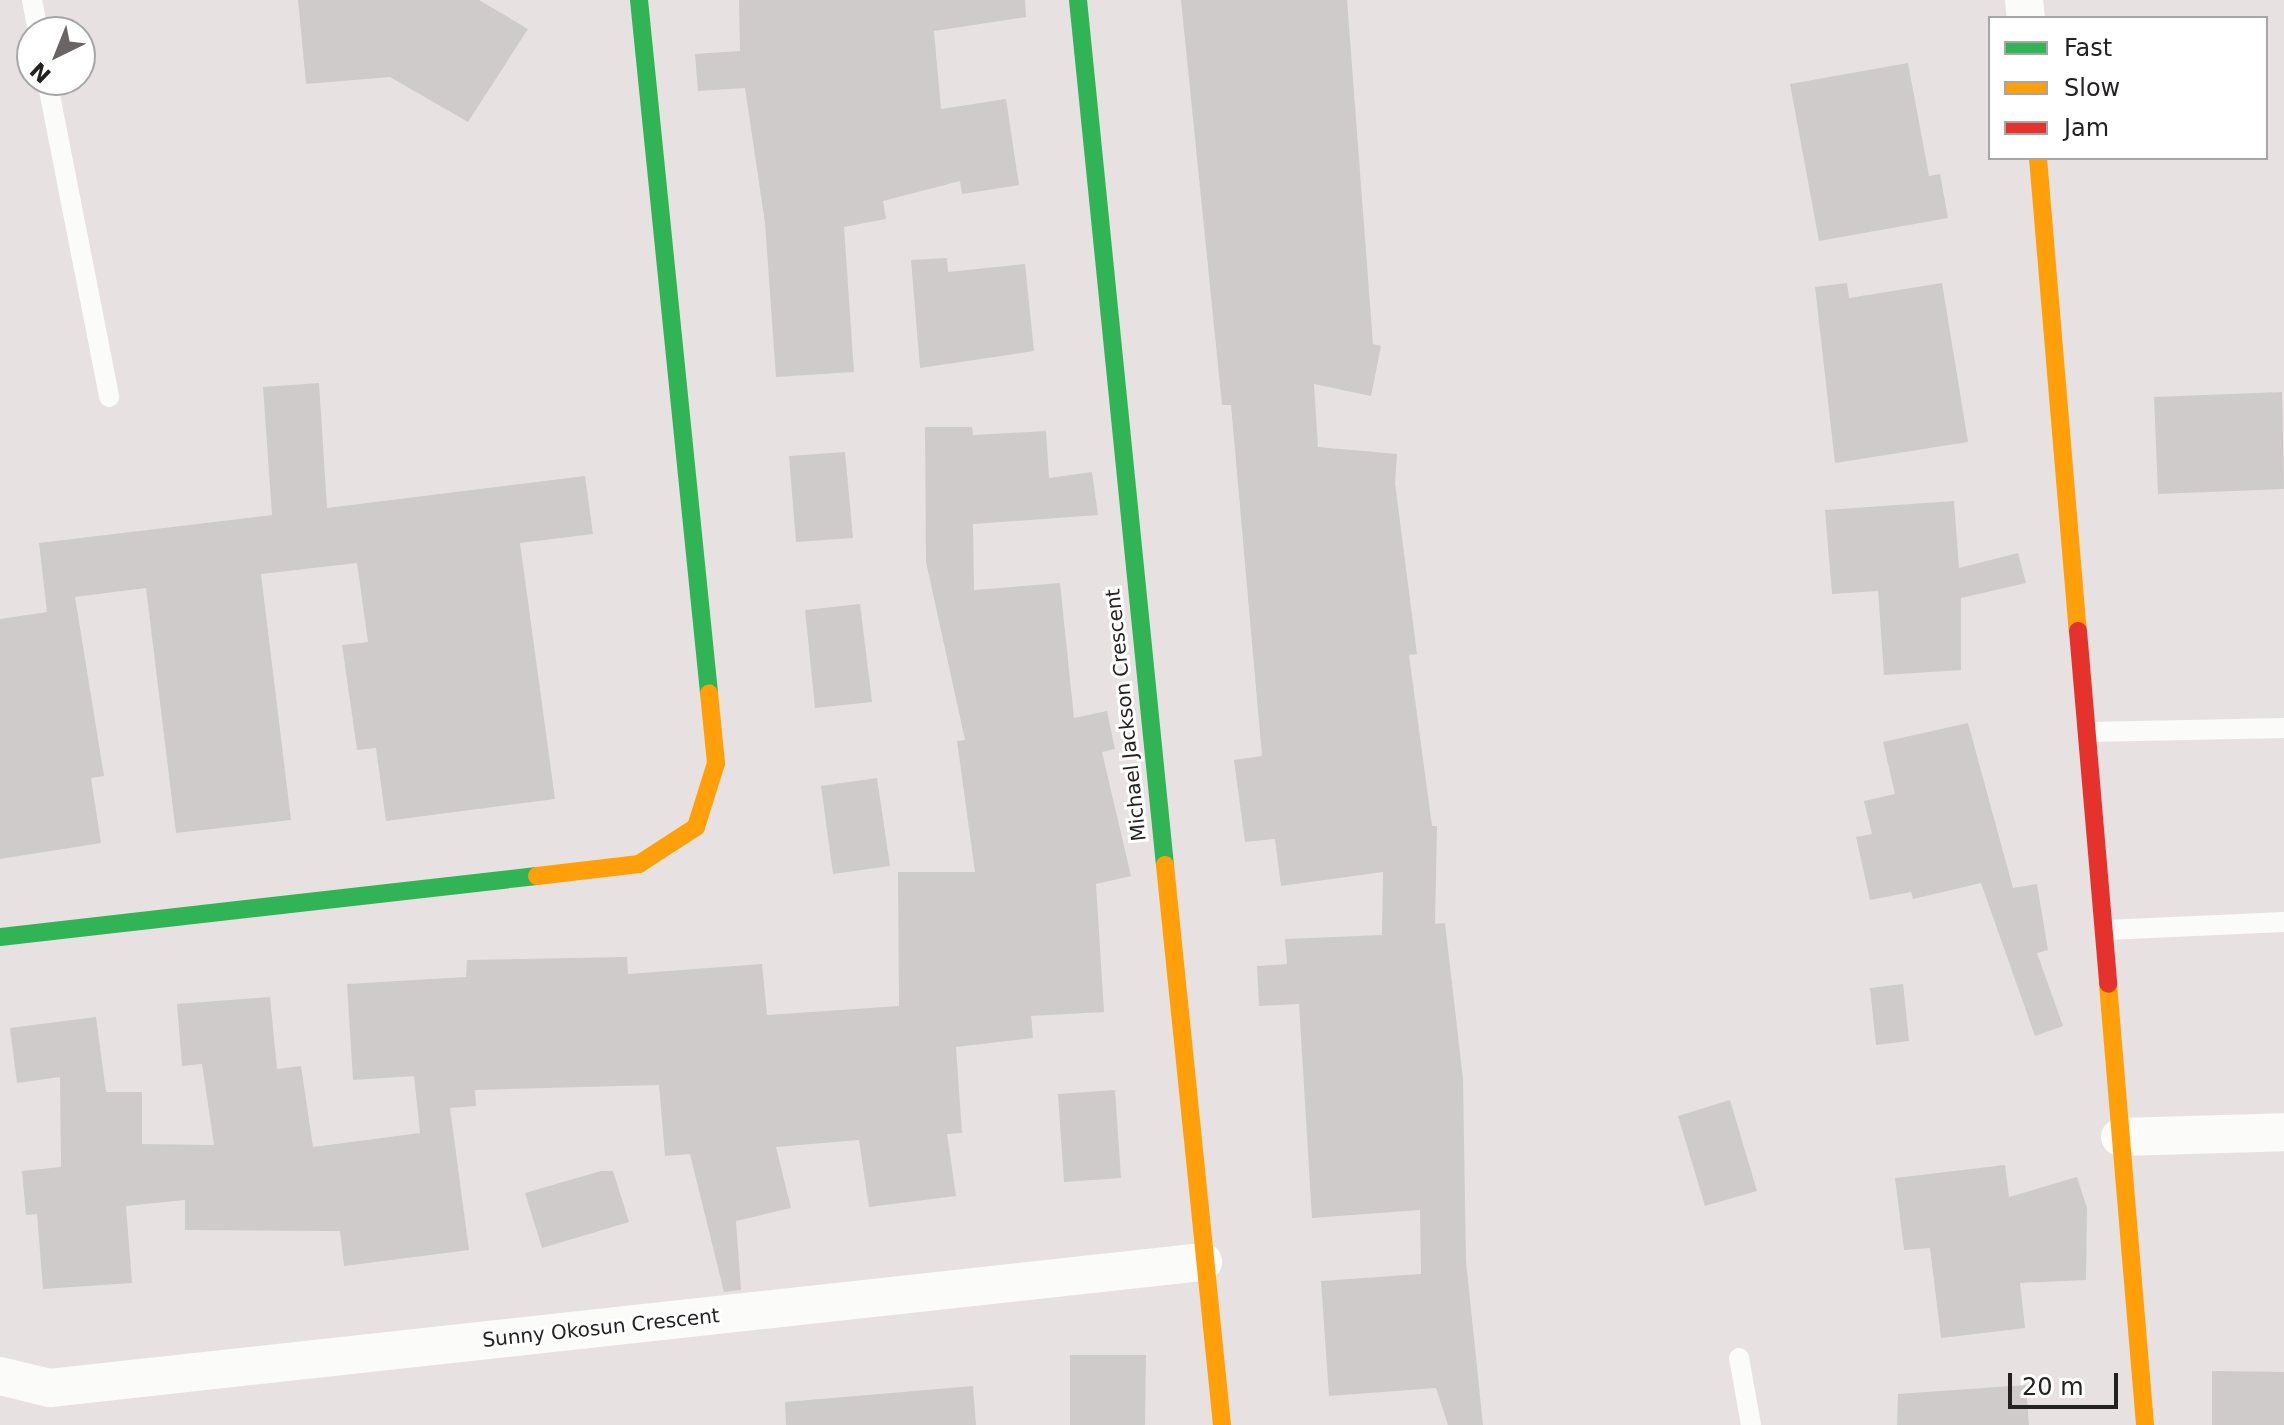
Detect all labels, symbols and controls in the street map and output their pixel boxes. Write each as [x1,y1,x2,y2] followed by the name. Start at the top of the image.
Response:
[16,16,96,96] north arrow
[1988,16,2268,160] legend
[2064,34,2112,62] text: Fast
[25,57,56,88] text: N
[2064,74,2120,102] text: Slow
[2064,114,2109,142] text: Jam
[1101,588,1151,842] street label: Michael Jackson Crescent
[481,1304,721,1352] street label: Sunny Okosun Crescent
[2012,1357,2122,1407] scale bar
[2022,1373,2084,1401] text: 20 m

